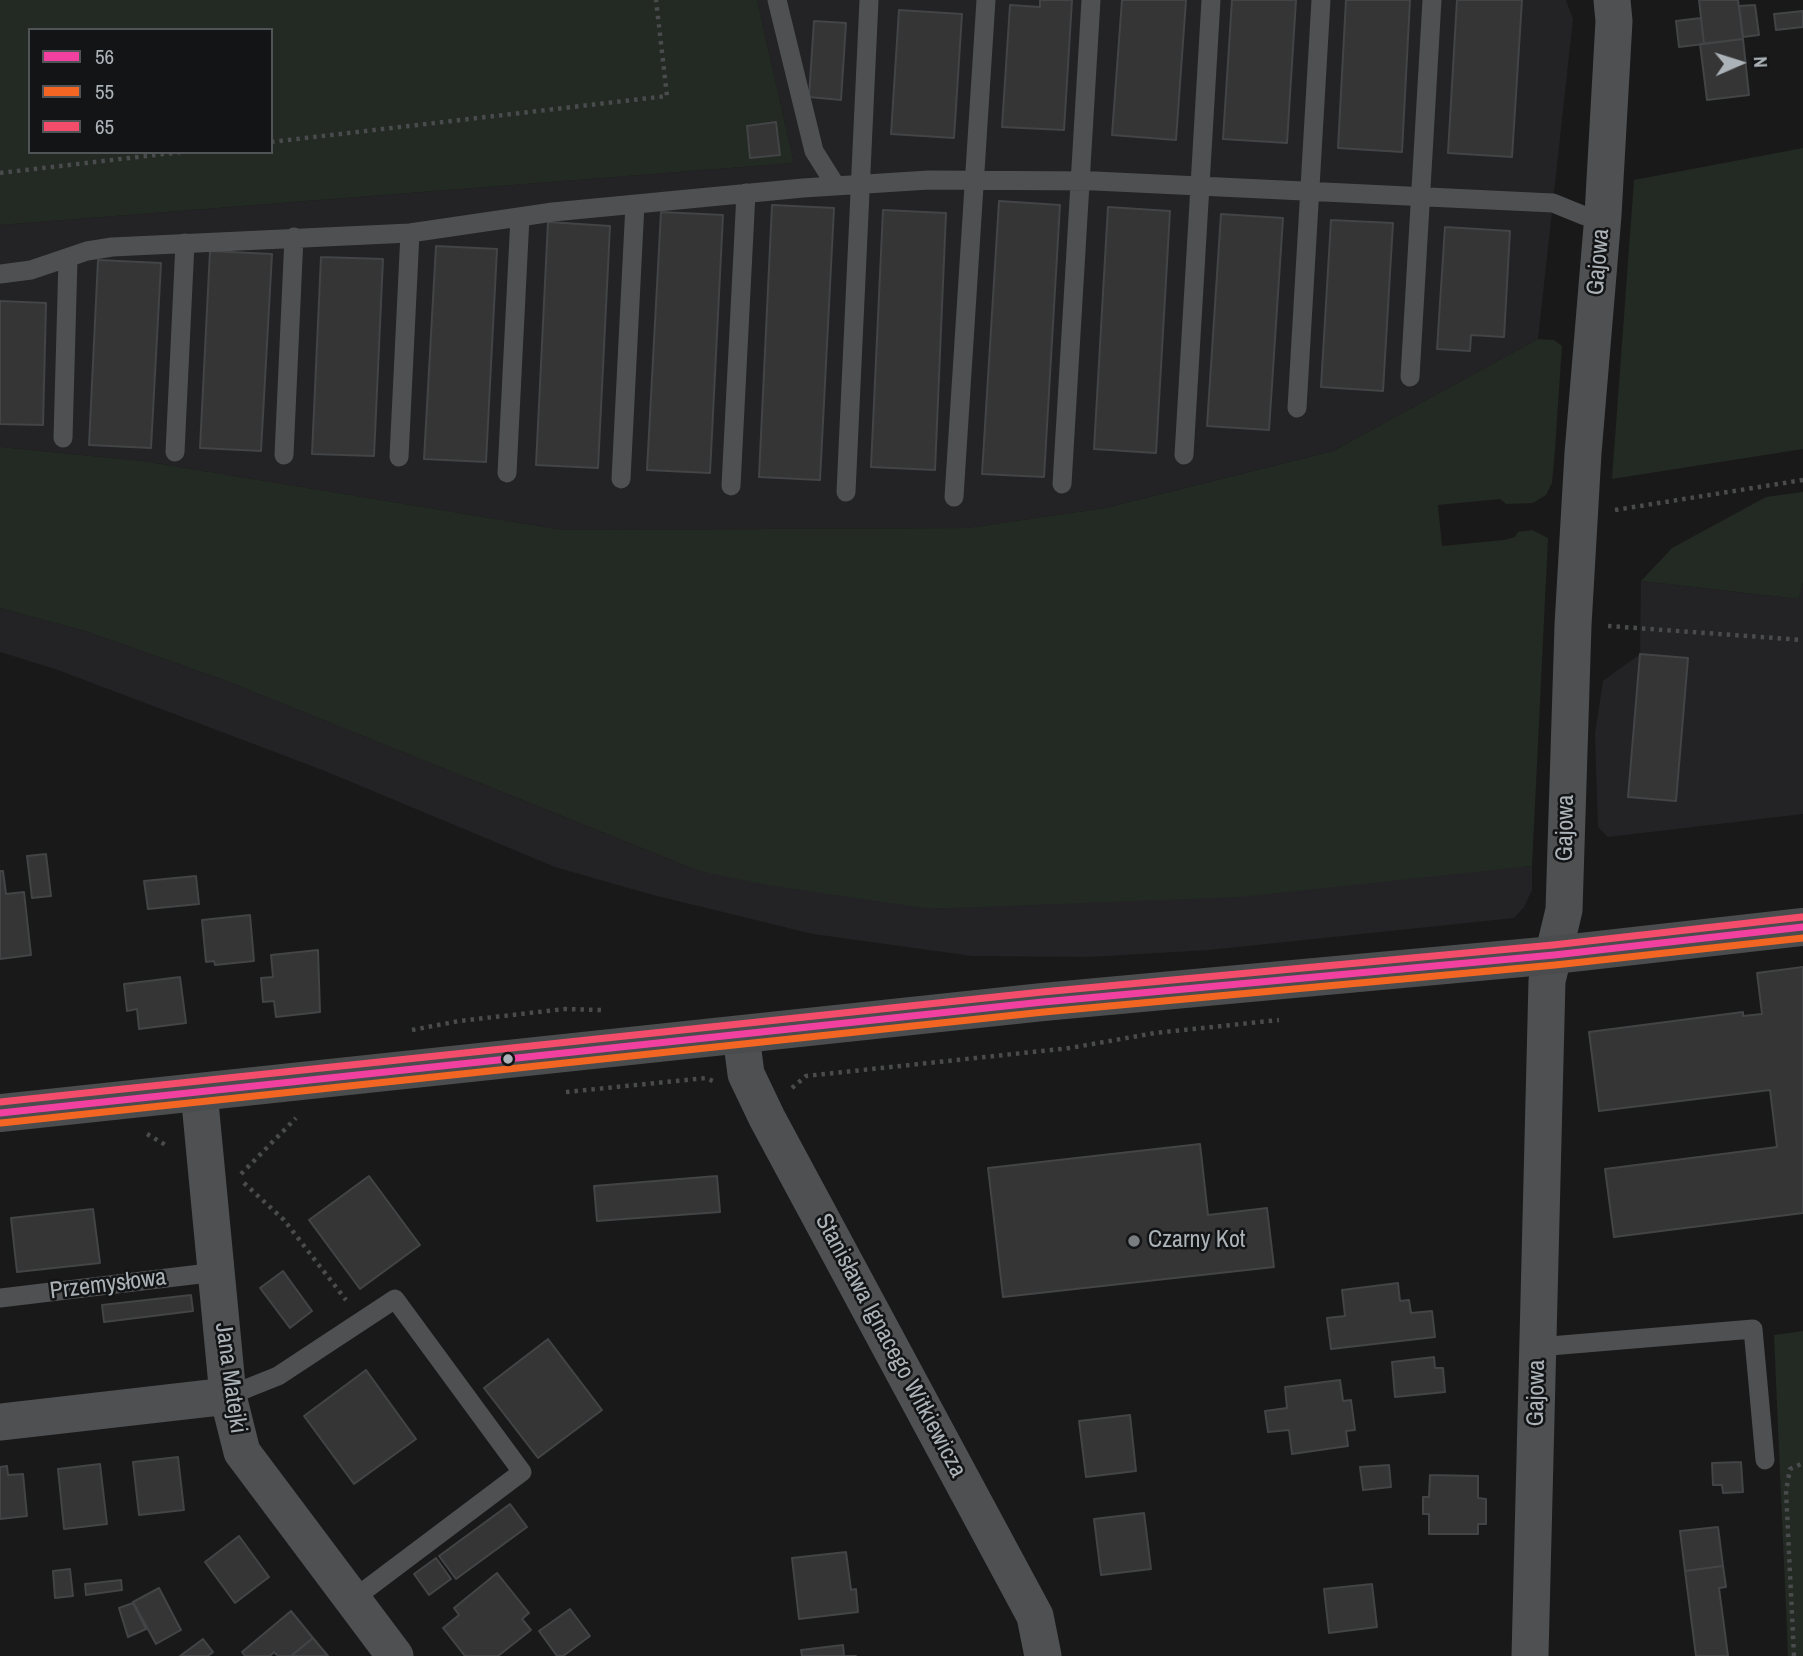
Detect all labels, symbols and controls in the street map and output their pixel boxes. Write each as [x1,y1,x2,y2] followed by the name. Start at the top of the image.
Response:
[28,28,273,154] legend
[1705,28,1775,98] north arrow
[95,42,114,71] text: 56
[1748,56,1774,68] text: N
[95,77,114,106] text: 55
[95,112,114,141] text: 65
[1582,228,1616,296] street label: Gajowa
[1551,794,1581,862] street label: Gajowa
[501,1052,515,1066] unlabelled marker
[808,1209,972,1483] street label: Stanisława Ignacego Witkiewicza
[1148,1227,1245,1255] place label: Czarny Kot
[1126,1233,1142,1249] marker: Czarny Kot
[48,1264,168,1306] street label: Przemysłowa
[208,1321,252,1435] street label: Jana Matejki
[1522,1359,1552,1427] street label: Gajowa

